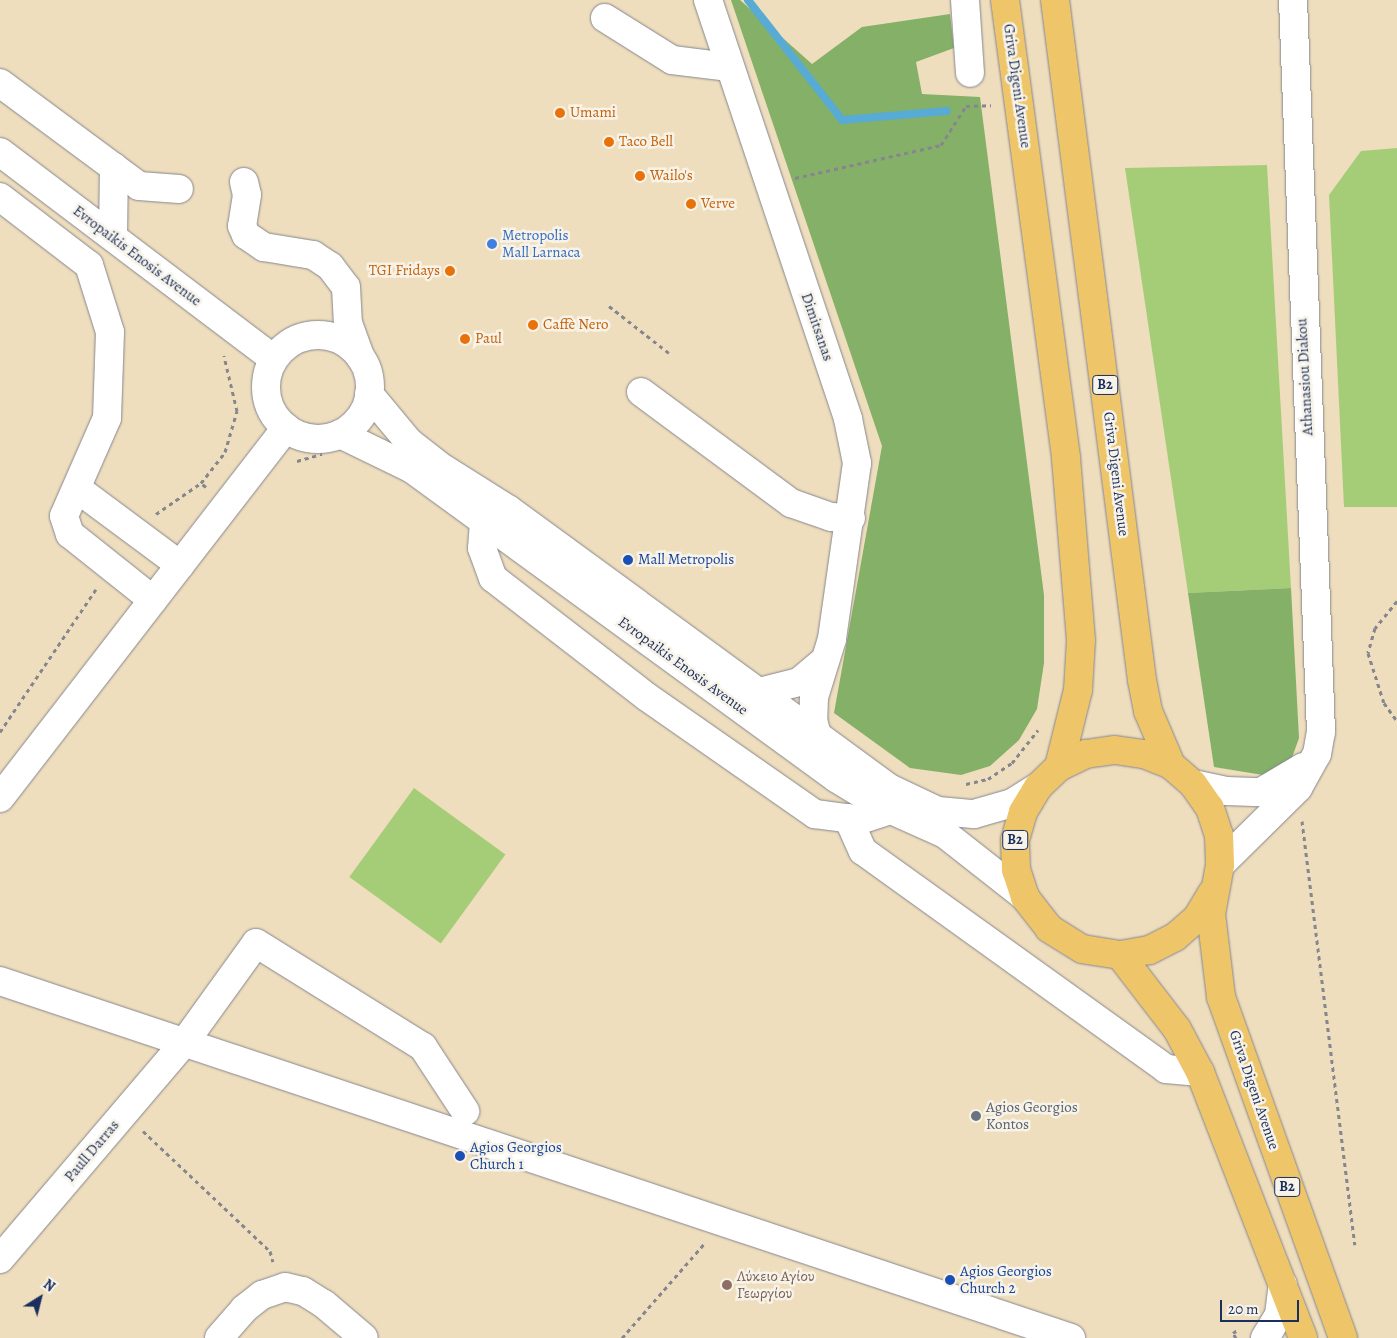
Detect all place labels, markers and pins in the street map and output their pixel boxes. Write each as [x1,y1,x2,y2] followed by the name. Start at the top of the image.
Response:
[570,104,616,122] place label: Umami
[554,107,566,119] marker: Umami
[619,133,673,151] place label: Taco Bell
[603,136,615,148] marker: Taco Bell
[650,167,693,185] place label: Wailo's
[634,170,646,182] marker: Wailo's
[701,195,735,213] place label: Verve
[685,198,697,210] marker: Verve
[502,226,581,261] place label: Metropolis Mall Larnaca
[486,238,498,250] marker: Metropolis Mall Larnaca
[369,262,440,280] place label: TGI Fridays
[444,265,456,277] marker: TGI Fridays
[543,316,609,334] place label: Caffè Nero
[527,319,539,331] marker: Caffè Nero
[475,330,502,348] place label: Paul
[459,333,471,345] marker: Paul
[638,551,734,569] place label: Mall Metropolis
[622,554,634,566] marker: Mall Metropolis
[986,1098,1078,1133] place label: Agios Georgios Kontos
[970,1110,982,1122] marker: Agios Georgios Kontos
[470,1138,562,1173] place label: Agios Georgios Church 1
[454,1150,466,1162] marker: Agios Georgios Church 1
[960,1262,1052,1297] place label: Agios Georgios Church 2
[737,1267,815,1302] place label: Λύκειο Αγίου Γεωργίου
[944,1274,956,1286] marker: Agios Georgios Church 2
[721,1279,733,1291] marker: Λύκειο Αγίου Γεωργίου

